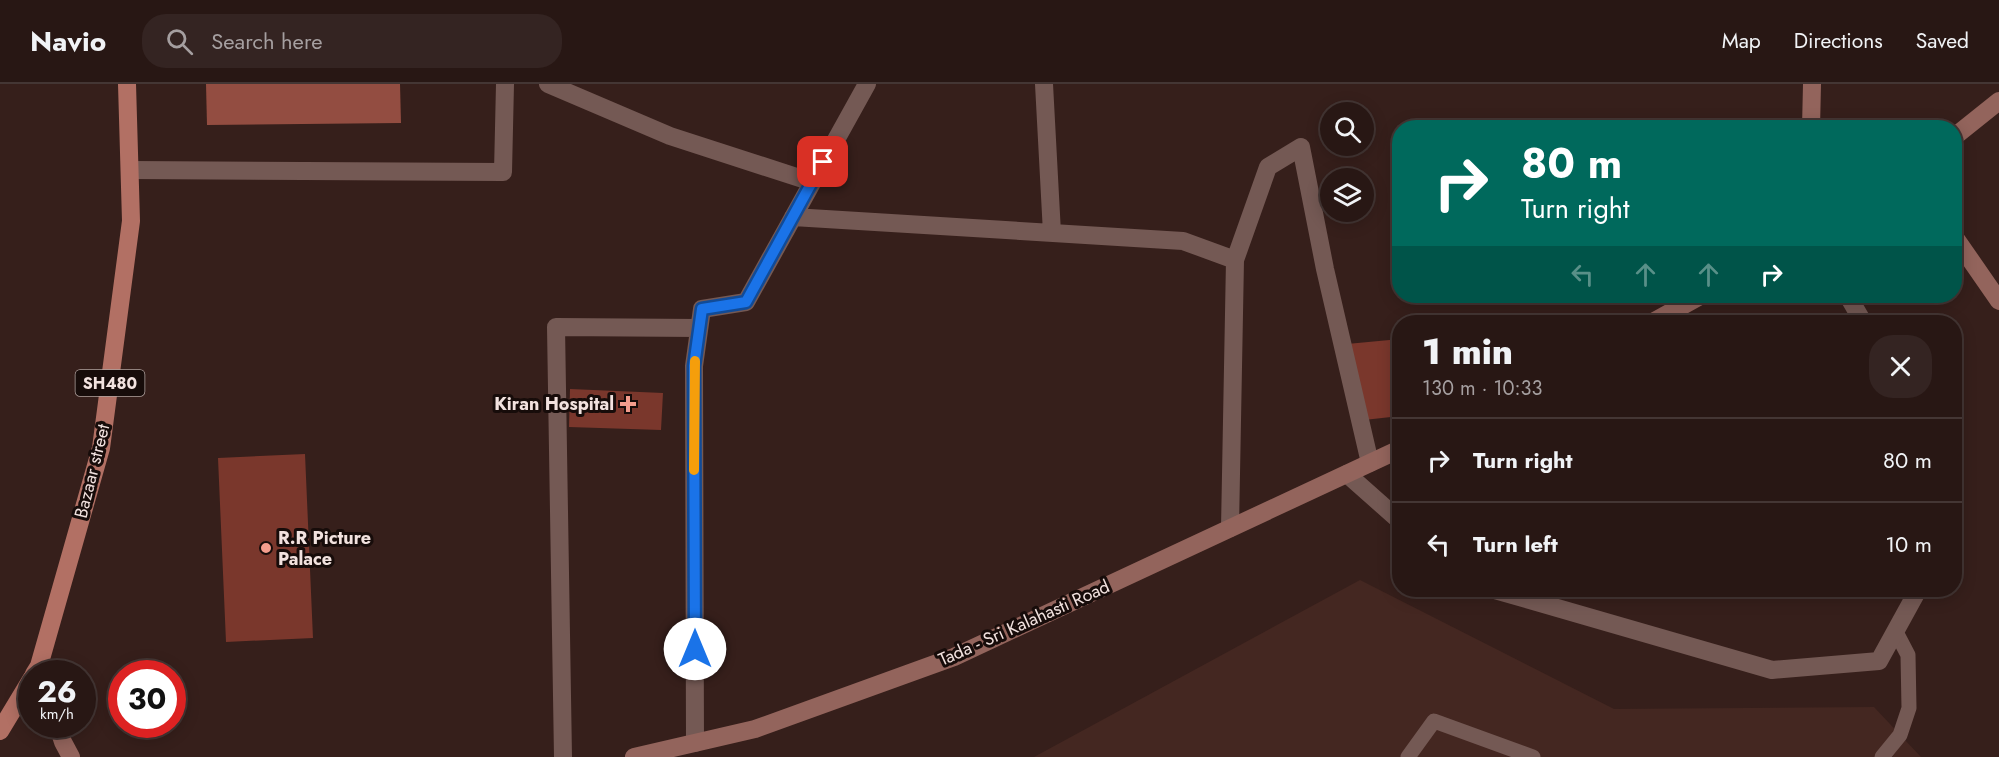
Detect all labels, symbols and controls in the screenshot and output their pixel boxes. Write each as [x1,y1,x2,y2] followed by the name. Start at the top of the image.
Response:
[142,14,562,68] search box
[30,21,106,62] text: Navio
[163,25,196,58] icon: search
[211,25,322,57] text: Search here
[1722,26,1761,56] text: Map
[1794,26,1883,56] text: Directions
[1916,26,1969,56] text: Saved
[1320,102,1374,222] map controls
[1320,102,1374,156] button: search
[1521,133,1622,194] text: 80 m
[797,136,848,187] pin
[1422,144,1500,222] icon: right
[806,145,839,178] icon: arrive
[1320,168,1374,222] button: layers
[1521,189,1629,228] text: Turn right
[1566,258,1599,291] icon: left
[1629,258,1662,291] icon: ahead
[1692,258,1725,291] icon: ahead
[1755,258,1788,291] icon: right
[1422,325,1513,377] text: 1 min
[1869,335,1932,398] button: close
[76,370,144,396] road number: SH480
[1422,374,1542,403] text: 130 m · 10:33
[494,391,614,417] place label: Kiran Hospital
[619,395,637,413] marker: Kiran Hospital
[68,421,116,521] street label: Bazaar street
[1422,444,1455,477] icon: right
[1473,444,1573,476] text: Turn right
[1883,444,1932,476] text: 80 m
[278,525,371,572] place label: R.R Picture Palace
[1422,528,1455,561] icon: left
[1473,528,1558,560] text: Turn left
[1885,528,1932,560] text: 10 m
[259,541,273,555] marker: R.R Picture Palace
[934,573,1114,673] street label: Tada - Sri Kalahasti Road
[663,617,727,681] position arrow
[108,660,186,738] speed limit sign: 30
[37,670,77,713] text: 26
[40,703,74,725] text: km/h

